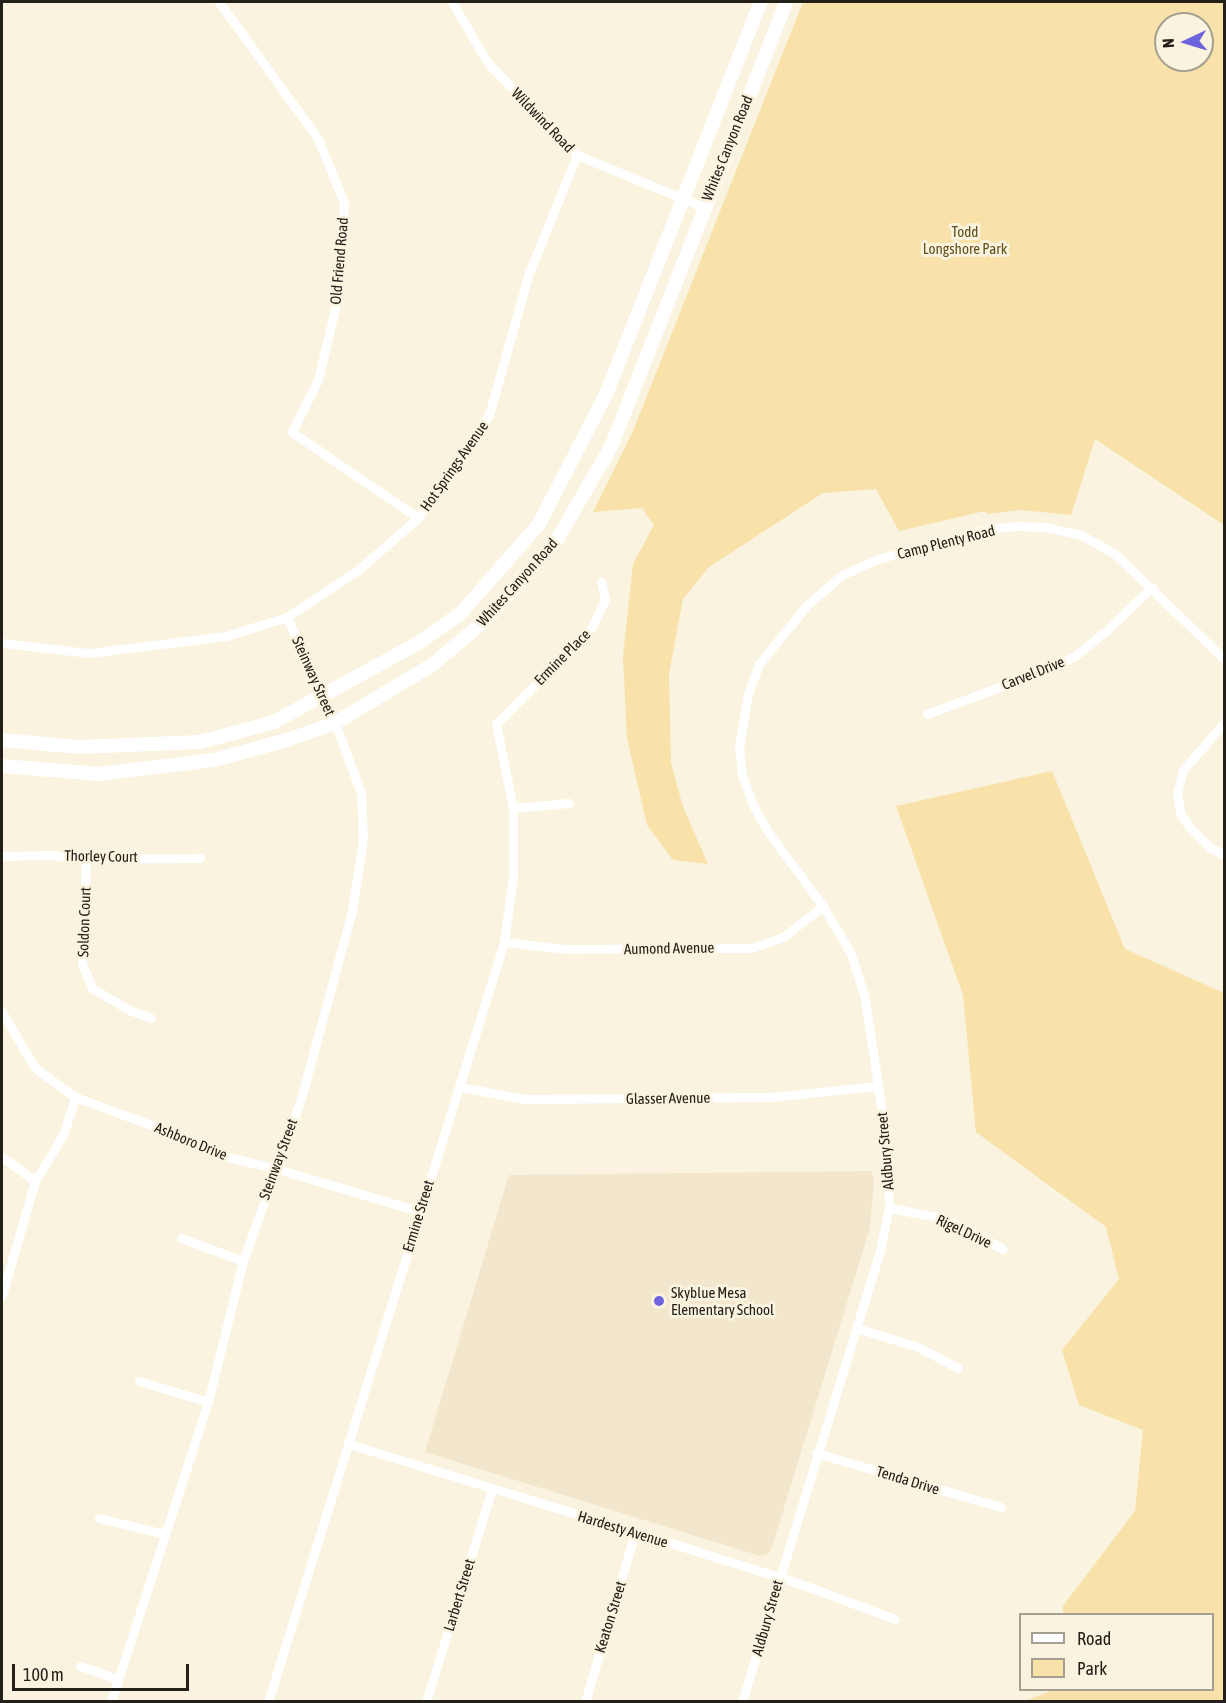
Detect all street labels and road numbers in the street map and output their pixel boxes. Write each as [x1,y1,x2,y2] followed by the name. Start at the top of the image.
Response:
[508,84,578,156] street label: Wildwind Road
[698,93,756,203] street label: Whites Canyon Road
[326,217,352,305] street label: Old Friend Road
[416,417,492,515] street label: Hot Springs Avenue
[895,521,997,563] street label: Camp Plenty Road
[473,534,561,630] street label: Whites Canyon Road
[530,625,594,689] street label: Ermine Place
[289,634,339,718] street label: Steinway Street
[999,652,1067,694] street label: Carvel Drive
[64,846,138,866] street label: Thorley Court
[74,887,94,957] street label: Soldon Court
[624,938,714,958] street label: Aumond Avenue
[626,1088,710,1108] street label: Glasser Avenue
[873,1111,897,1191] street label: Aldbury Street
[255,1116,301,1202] street label: Steinway Street
[152,1118,230,1164] street label: Ashboro Drive
[399,1178,437,1254] street label: Ermine Street
[933,1210,995,1252] street label: Rigel Drive
[874,1462,942,1498] street label: Tenda Drive
[576,1507,670,1551] street label: Hardesty Avenue
[439,1557,479,1633] street label: Larbert Street
[748,1578,786,1658] street label: Aldbury Street
[591,1579,629,1655] street label: Keaton Street

